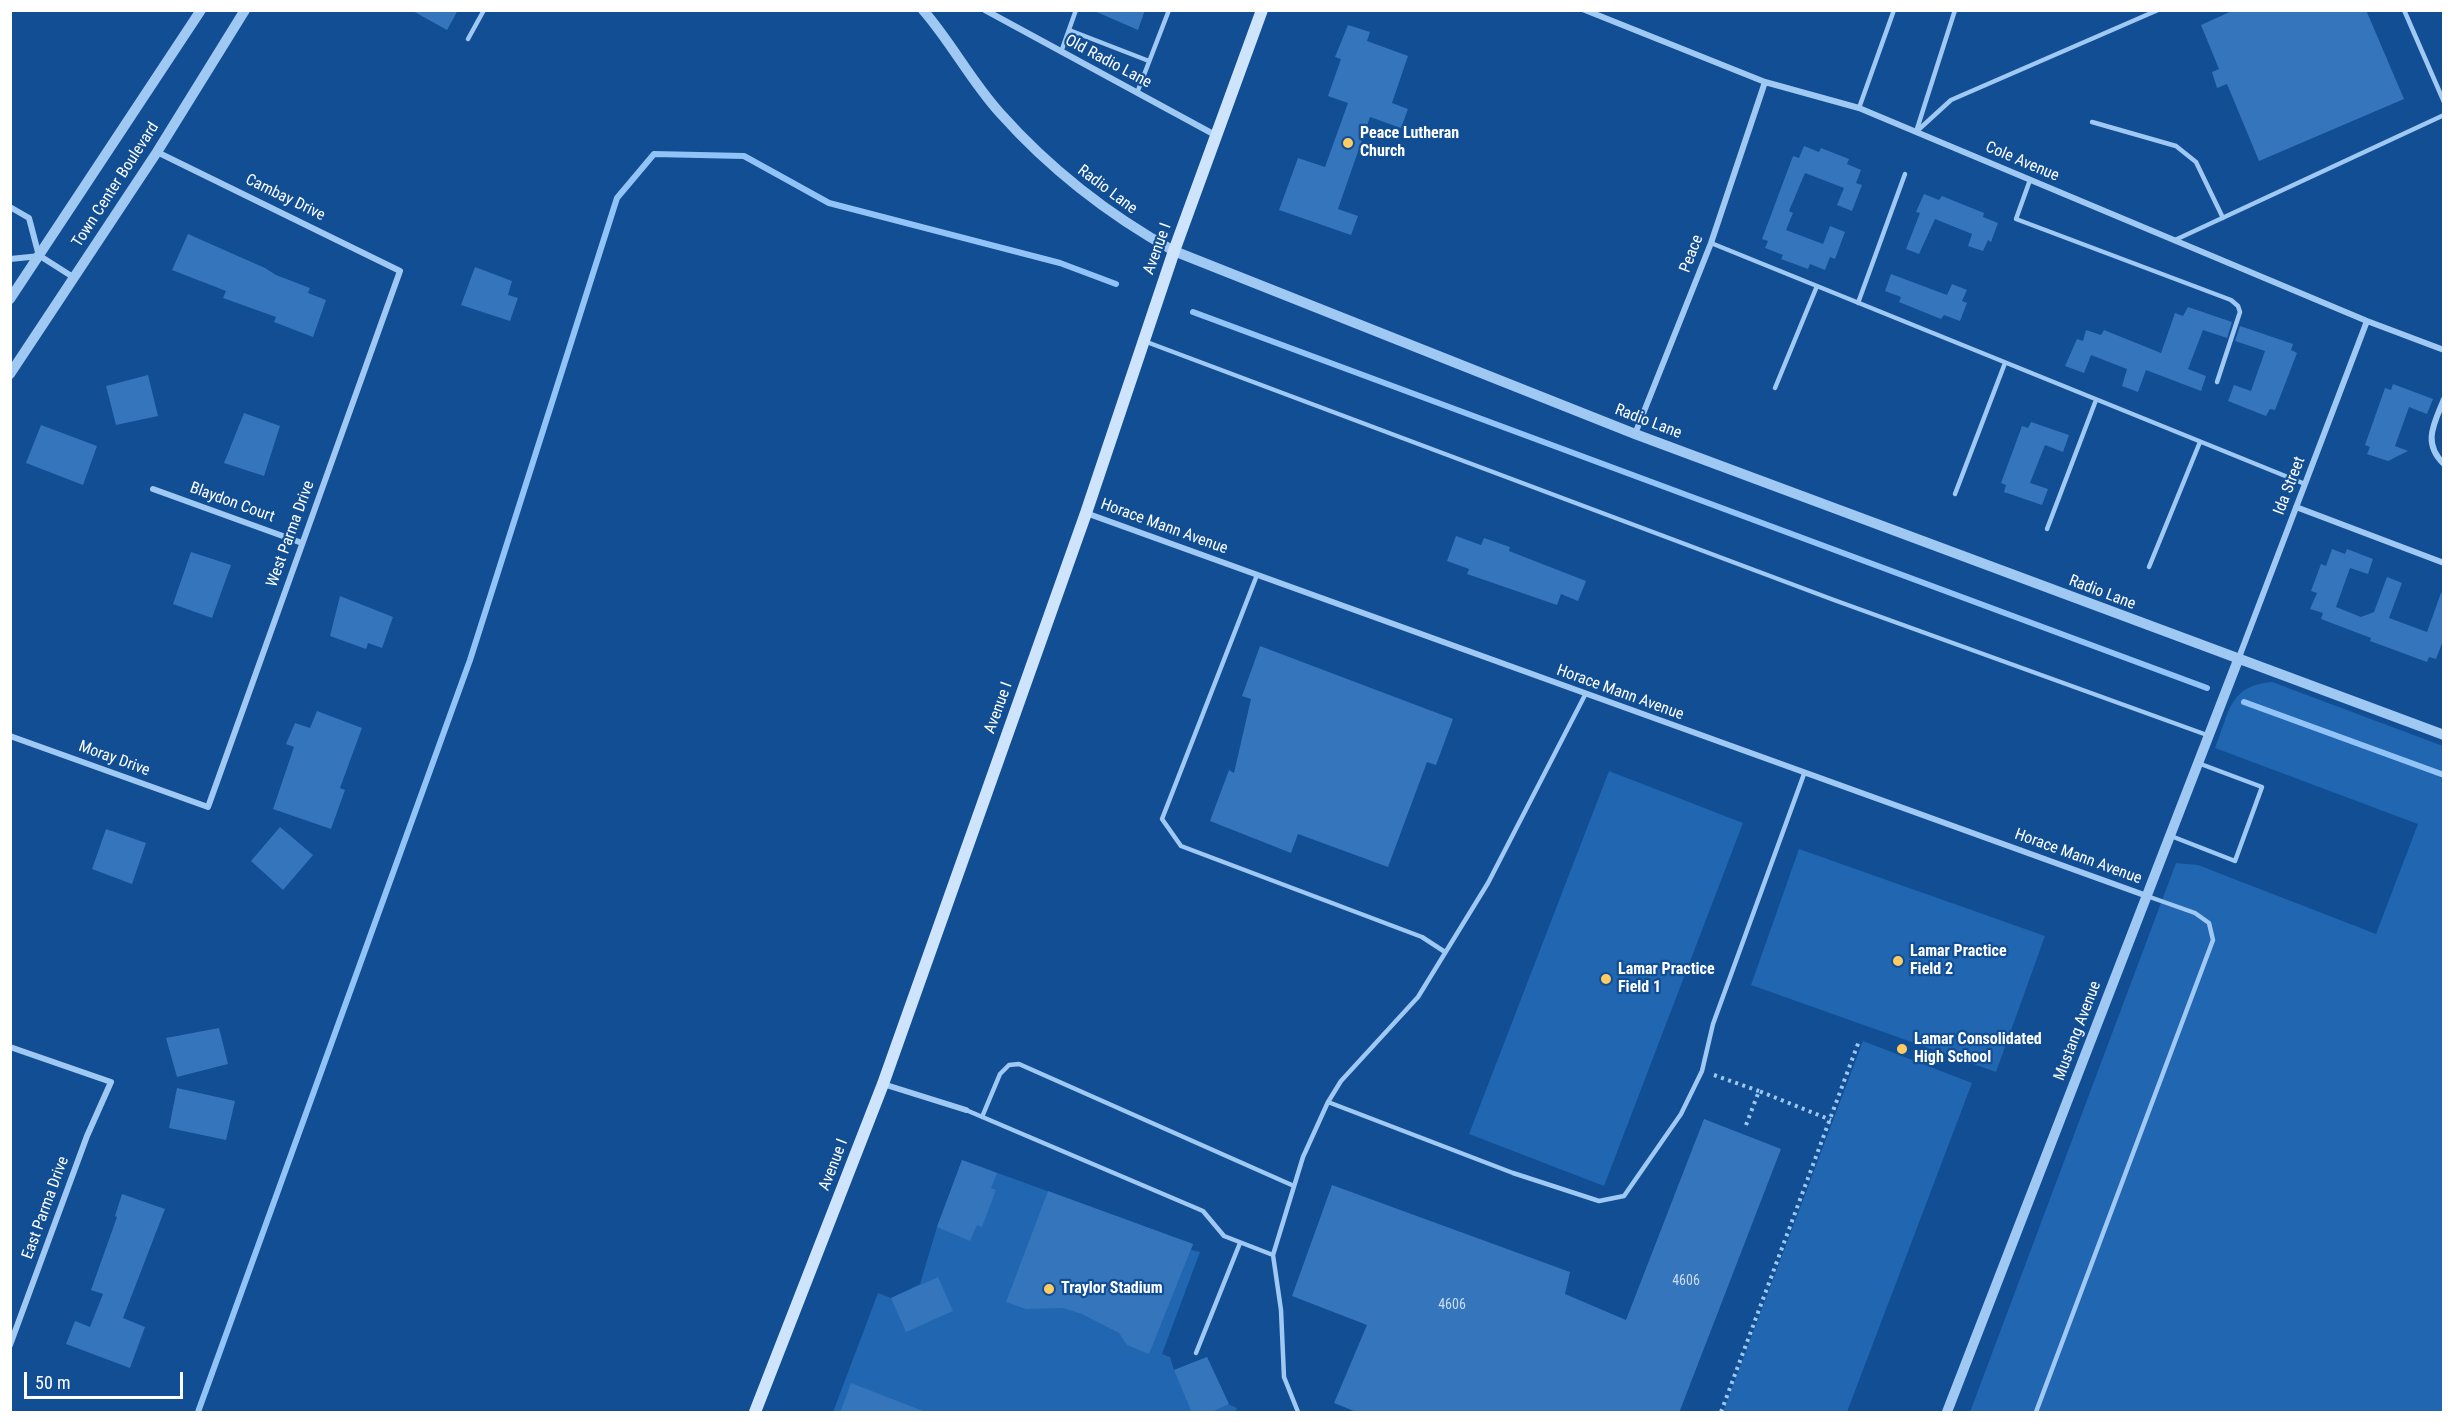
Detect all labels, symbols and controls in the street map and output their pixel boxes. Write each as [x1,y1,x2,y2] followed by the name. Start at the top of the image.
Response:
[1062,31,1154,93] street label: Old Radio Lane
[68,119,164,251] street label: Town Center Boulevard
[1360,124,1459,162] place label: Peace Lutheran Church
[1341,136,1355,150] marker: Peace Lutheran Church
[1982,138,2062,186] street label: Cole Avenue
[1073,161,1141,219] street label: Radio Lane
[242,170,328,226] street label: Cambay Drive
[1140,220,1176,278] street label: Avenue I
[1676,232,1708,276] street label: Peace
[1612,400,1684,444] street label: Radio Lane
[2270,454,2310,518] street label: Ida Street
[263,478,319,590] street label: West Parma Drive
[187,479,277,527] street label: Blaydon Court
[1098,495,1230,559] street label: Horace Mann Avenue
[2066,571,2138,615] street label: Radio Lane
[1554,661,1686,725] street label: Horace Mann Avenue
[981,679,1017,737] street label: Avenue I
[76,737,152,781] street label: Moray Drive
[2012,825,2144,889] street label: Horace Mann Avenue
[1910,942,2007,980] place label: Lamar Practice Field 2
[1891,954,1905,968] marker: Lamar Practice Field 2
[1618,960,1715,998] place label: Lamar Practice Field 1
[1599,972,1613,986] marker: Lamar Practice Field 1
[2050,979,2106,1083] street label: Mustang Avenue
[1914,1030,2042,1068] place label: Lamar Consolidated High School
[1895,1042,1909,1056] marker: Lamar Consolidated High School
[815,1136,853,1194] street label: Avenue I
[19,1154,73,1262] street label: East Parma Drive
[1672,1273,1700,1289] house number: 4606
[1061,1279,1163,1299] place label: Traylor Stadium
[1042,1282,1056,1296] marker: Traylor Stadium
[1438,1297,1466,1313] house number: 4606
[27,1360,186,1398] scale bar
[35,1372,70,1393] text: 50 m

